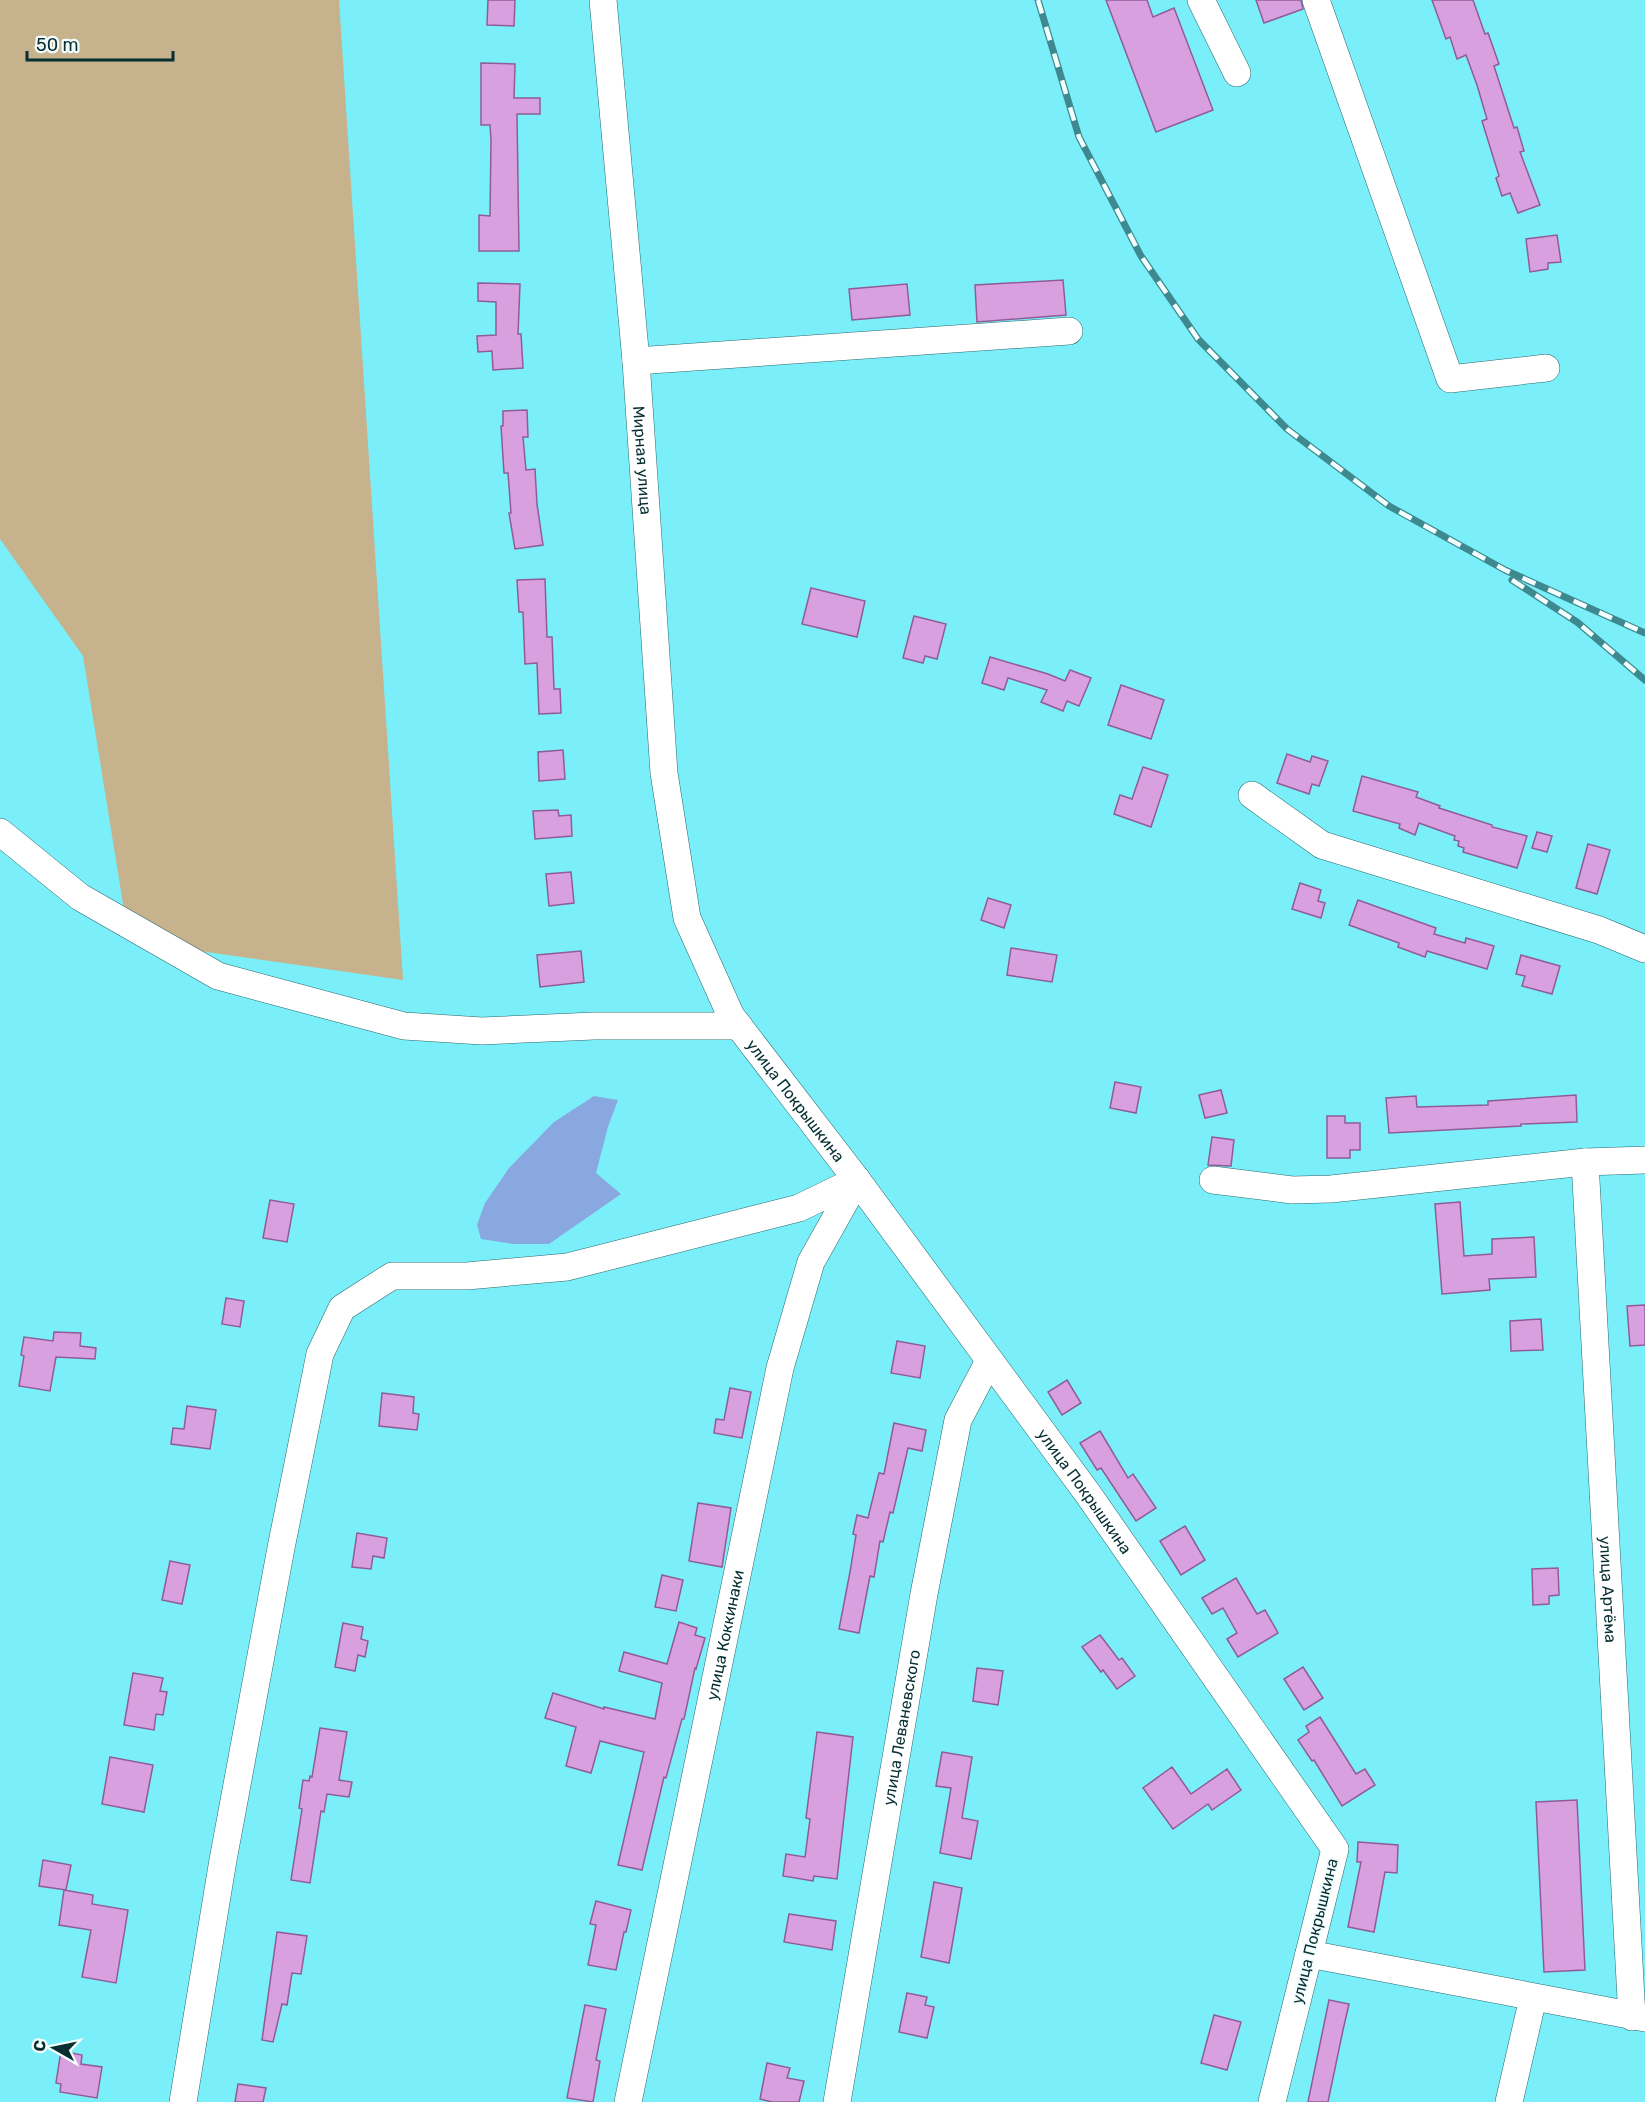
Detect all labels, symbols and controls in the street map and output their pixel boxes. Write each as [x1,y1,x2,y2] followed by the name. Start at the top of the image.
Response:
[27,24,172,62] scale bar
[36,34,79,56] text: 50 m
[629,405,655,515] street label: Мирная улица
[742,1036,848,1166] street label: улица Покрышкина
[1033,1425,1136,1558] street label: улица Покрышкина
[1596,1535,1620,1643] street label: улица Артёма
[702,1568,748,1702] street label: улица Коккинаки
[879,1648,924,1807] street label: улица Леваневского
[1287,1856,1342,2006] street label: улица Покрышкина
[24,2018,84,2078] north arrow
[29,2039,50,2053] text: С

